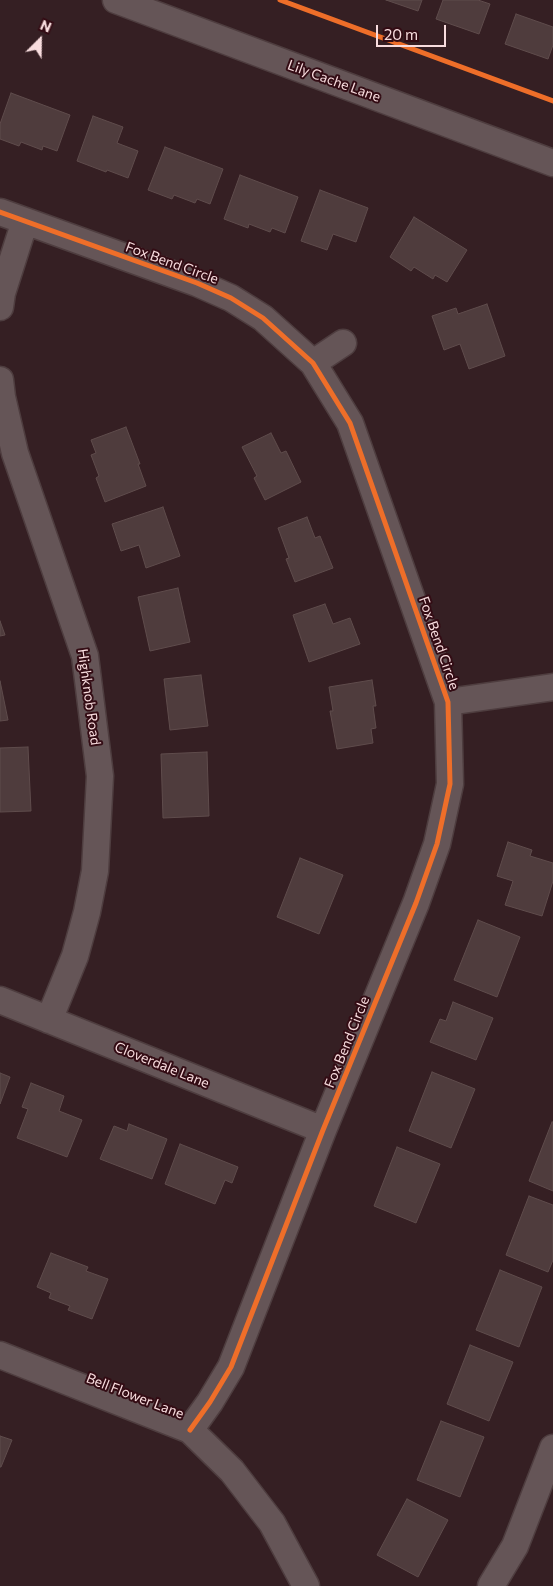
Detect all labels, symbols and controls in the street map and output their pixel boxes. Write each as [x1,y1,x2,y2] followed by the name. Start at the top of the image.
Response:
[15,15,65,65] north arrow
[378,15,448,47] scale bar
[38,16,54,36] text: N
[384,25,418,43] text: 20 m
[285,56,383,106] street label: Lily Cache Lane
[123,238,221,288] street label: Fox Bend Circle
[415,594,463,692] street label: Fox Bend Circle
[74,648,104,746] street label: Highknob Road
[321,994,373,1090] street label: Fox Bend Circle
[112,1038,212,1092] street label: Cloverdale Lane
[84,1370,186,1422] street label: Bell Flower Lane

